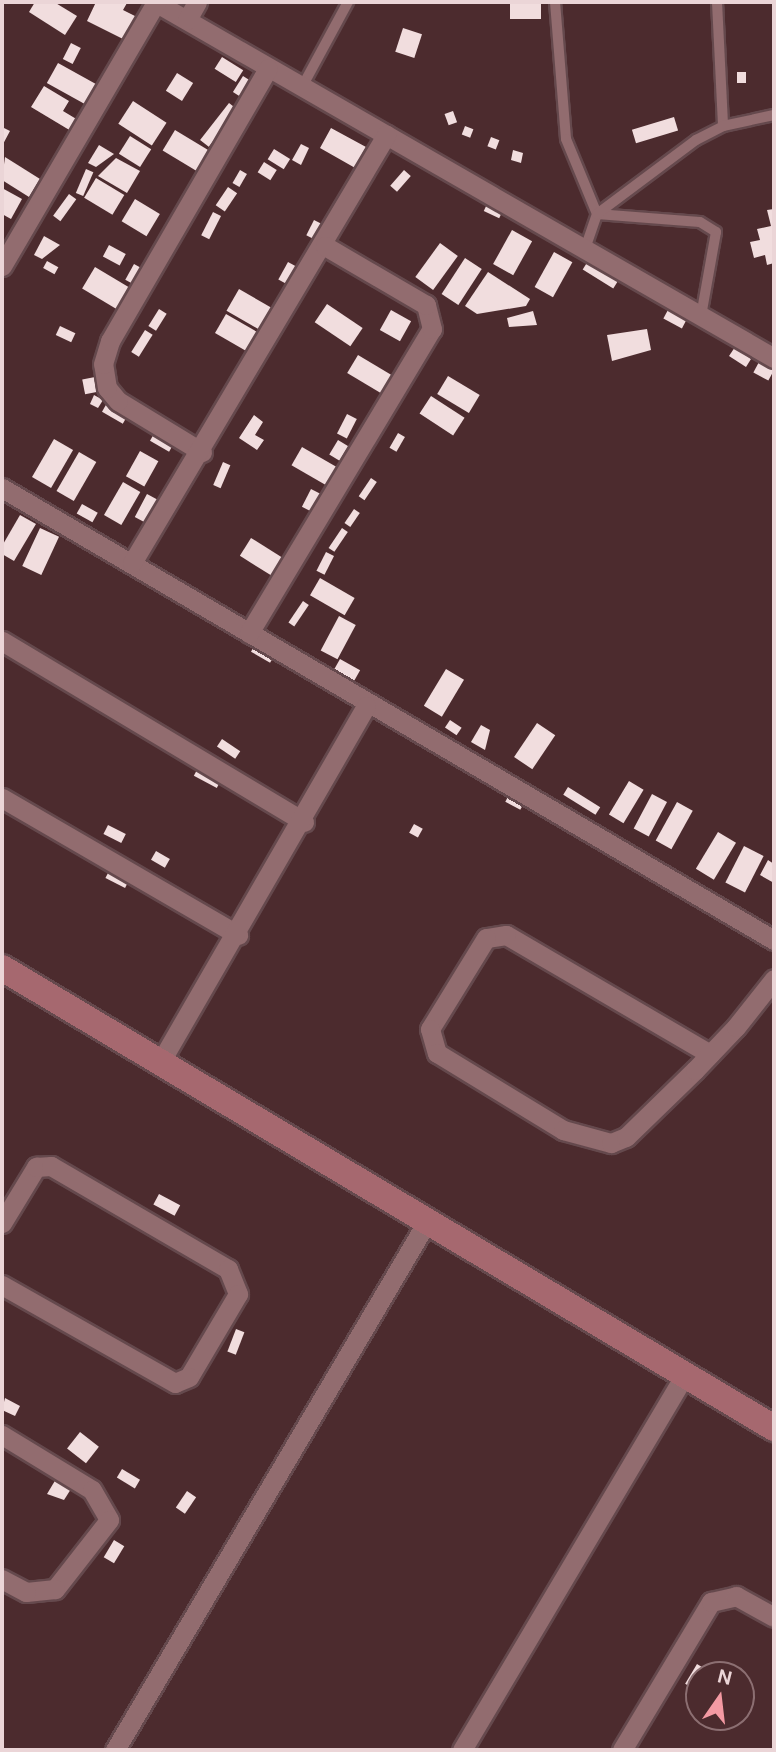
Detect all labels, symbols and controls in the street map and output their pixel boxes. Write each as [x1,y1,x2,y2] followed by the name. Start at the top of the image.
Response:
[685,1661,755,1731] north arrow
[715,1663,734,1691] text: N

